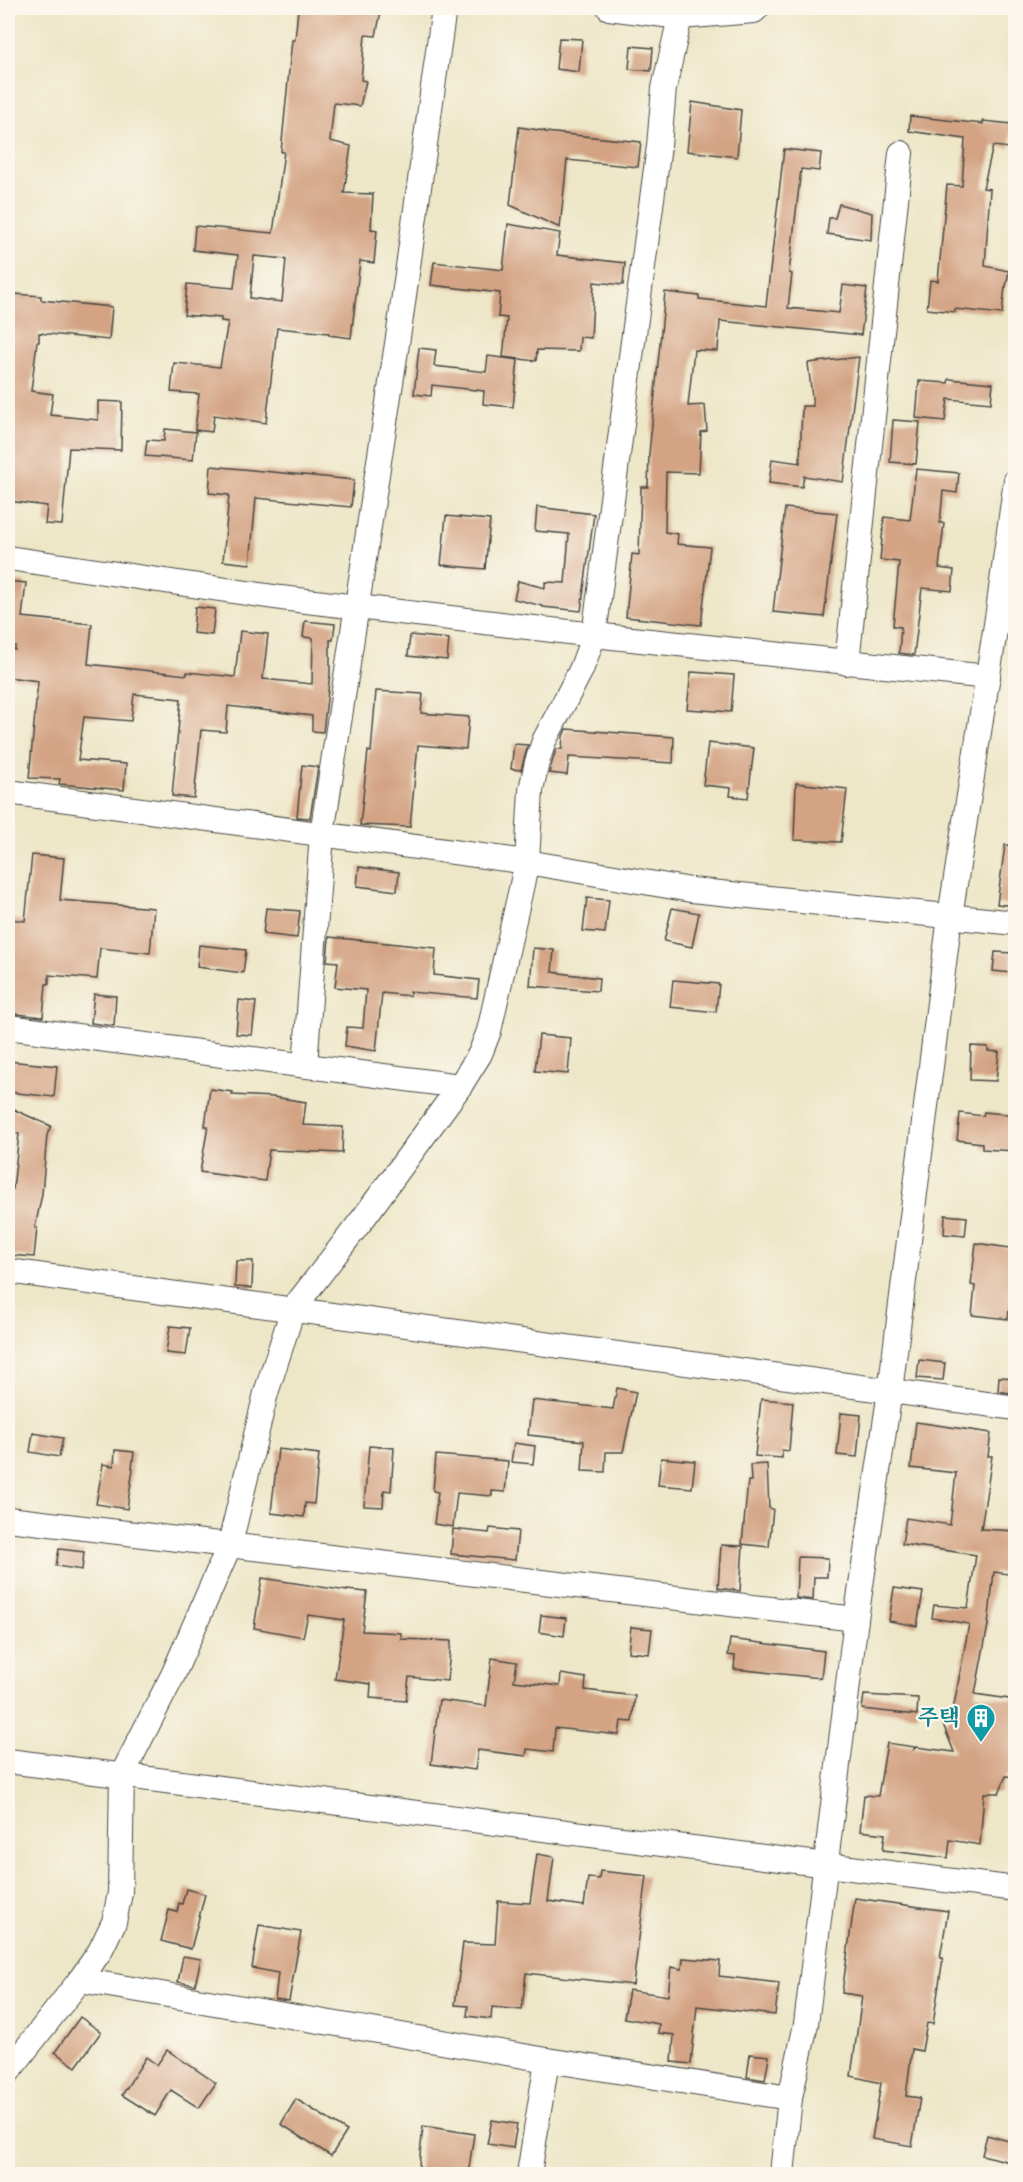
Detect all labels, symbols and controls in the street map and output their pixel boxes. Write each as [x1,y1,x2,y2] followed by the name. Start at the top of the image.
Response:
[965,1702,997,1744] building icon: 주택
[917,1705,960,1732] place label: 주택

